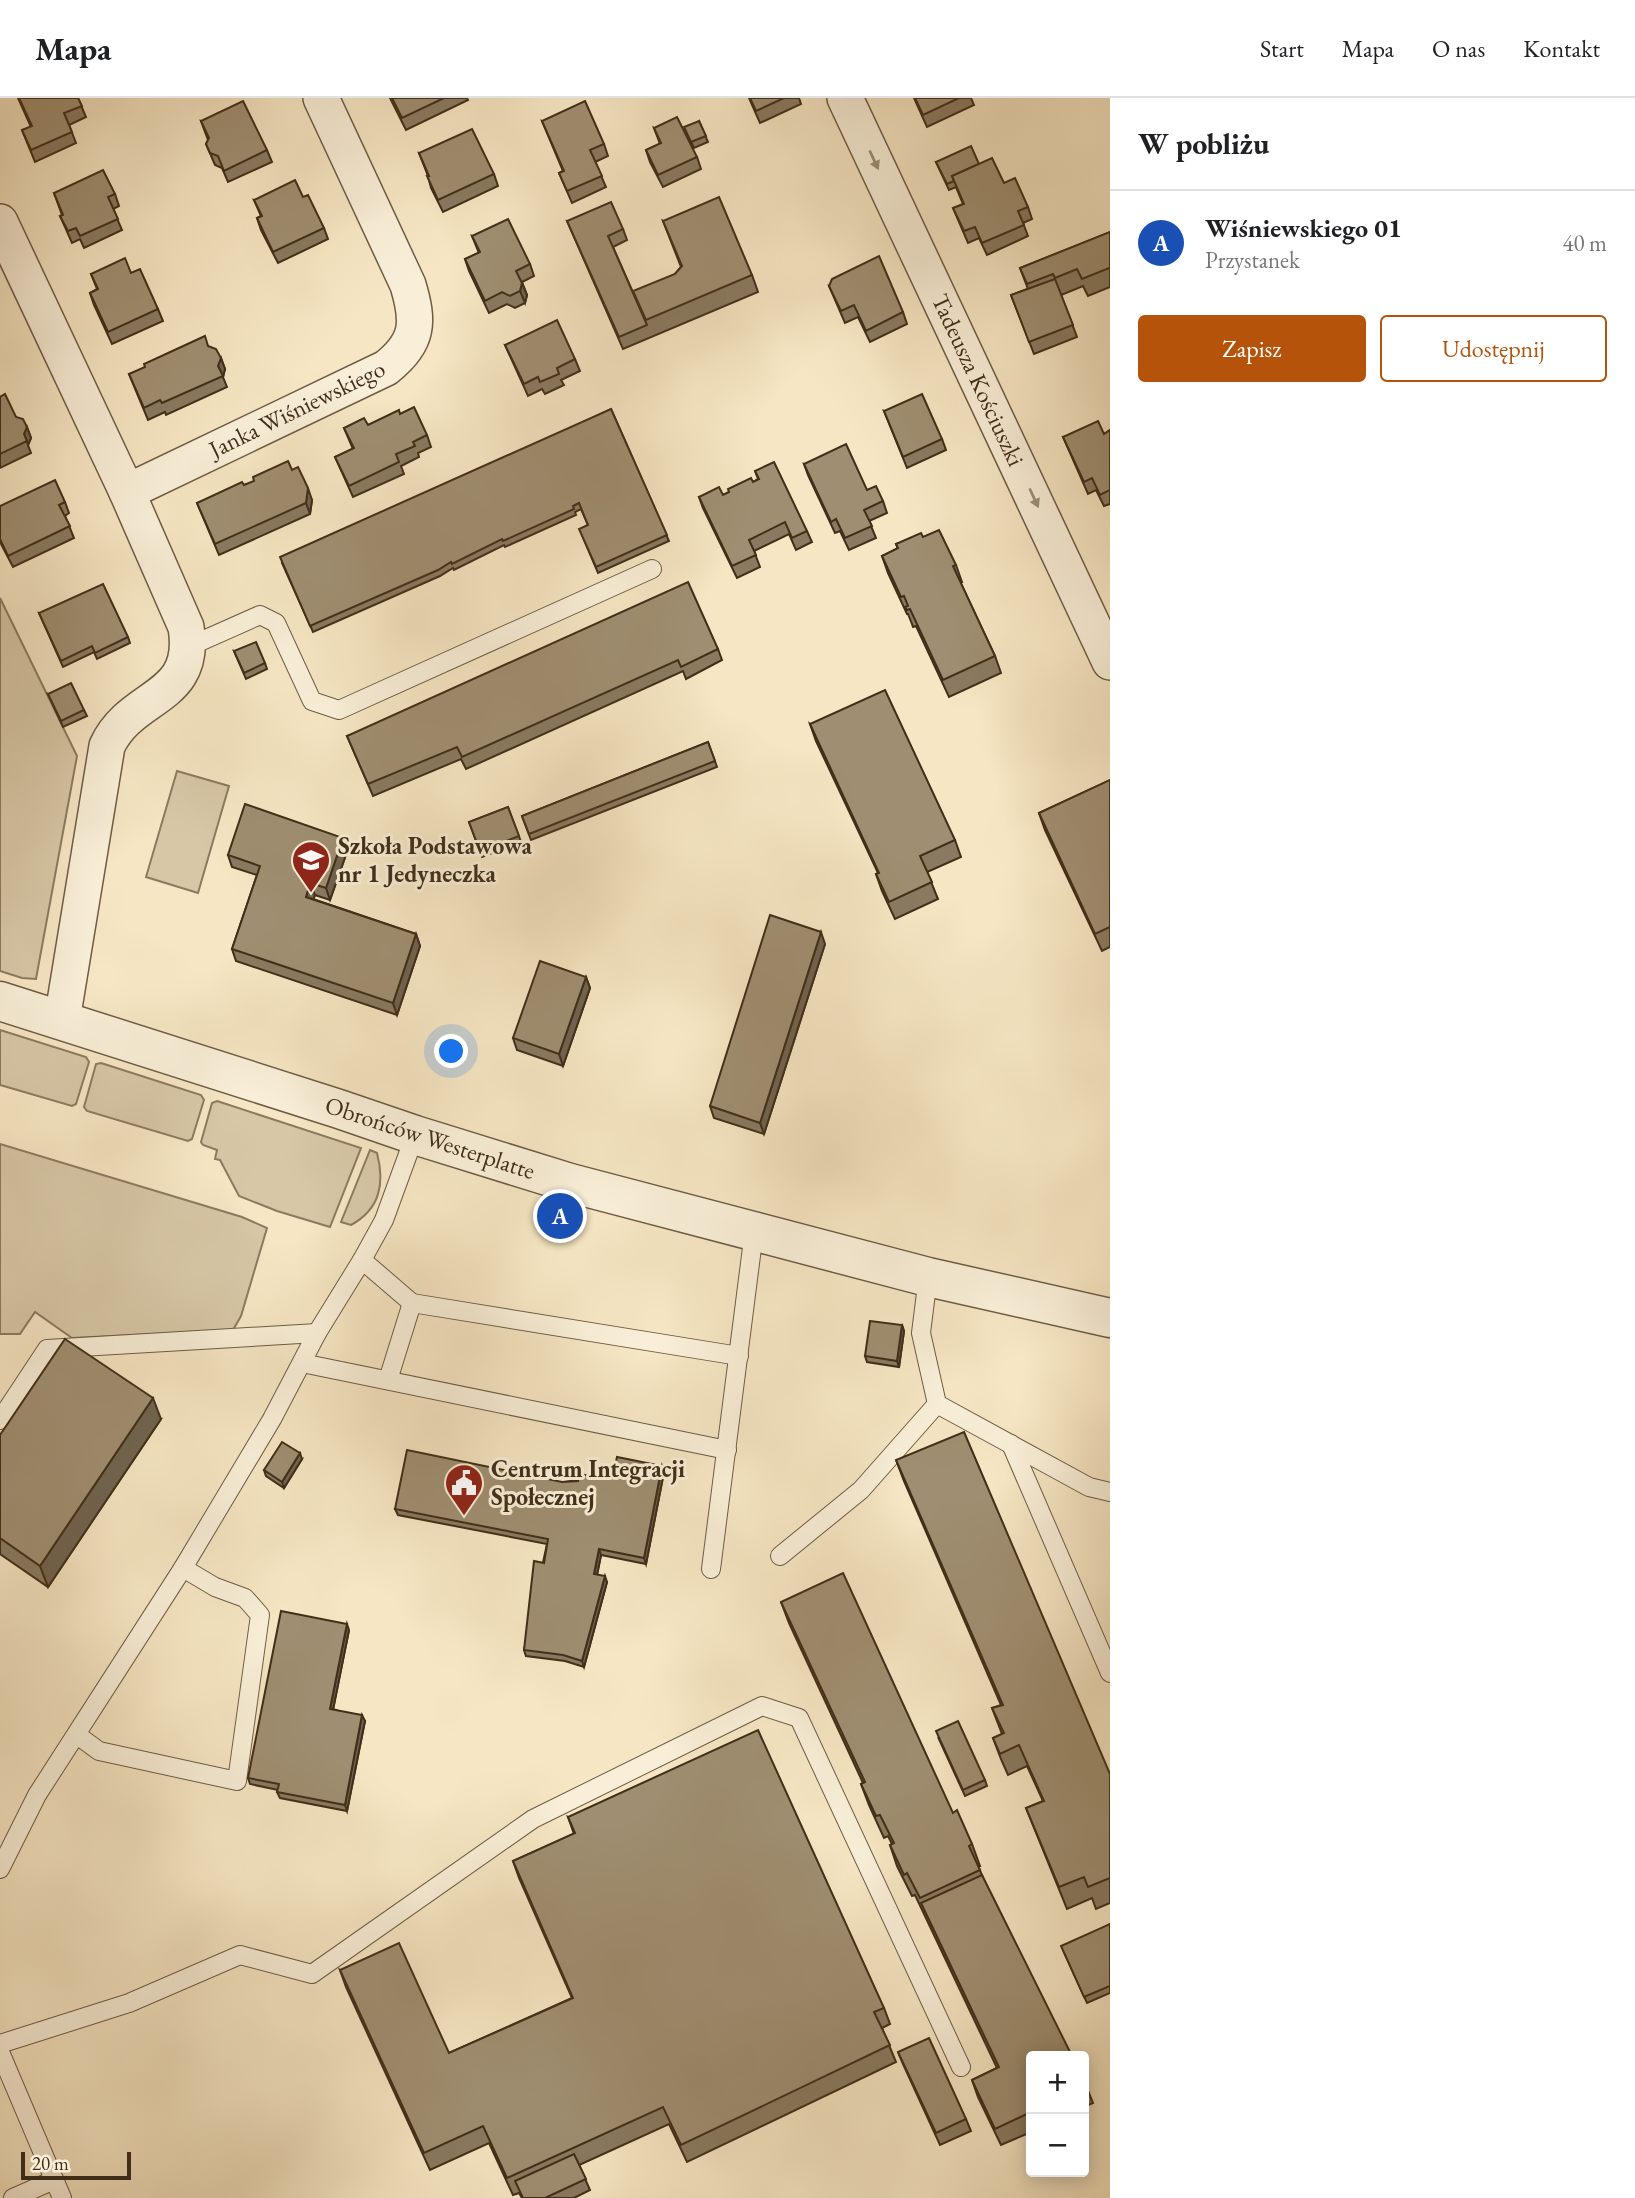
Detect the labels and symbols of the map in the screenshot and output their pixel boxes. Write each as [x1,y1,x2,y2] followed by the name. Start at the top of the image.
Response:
[868,150,880,170] one-way arrow
[925,289,1032,471] street label: Tadeusza Kościuszki
[202,352,390,465] street label: Janka Wiśniewskiego
[1029,488,1040,509] one-way arrow
[338,830,532,890] place label: Szkoła Podstawowa nr 1 Jedyneczka
[290,839,332,894] school or university icon: Szkoła Podstawowa nr 1 Jedyneczka
[434,1034,468,1068] your location
[321,1089,539,1186] street label: Obrońców Westerplatte
[537,1190,583,1242] pin: A
[491,1453,685,1513] place label: Centrum Integracji Społecznej
[443,1462,485,1517] public building icon: Centrum Integracji Społecznej
[21,2149,131,2181] scale bar

